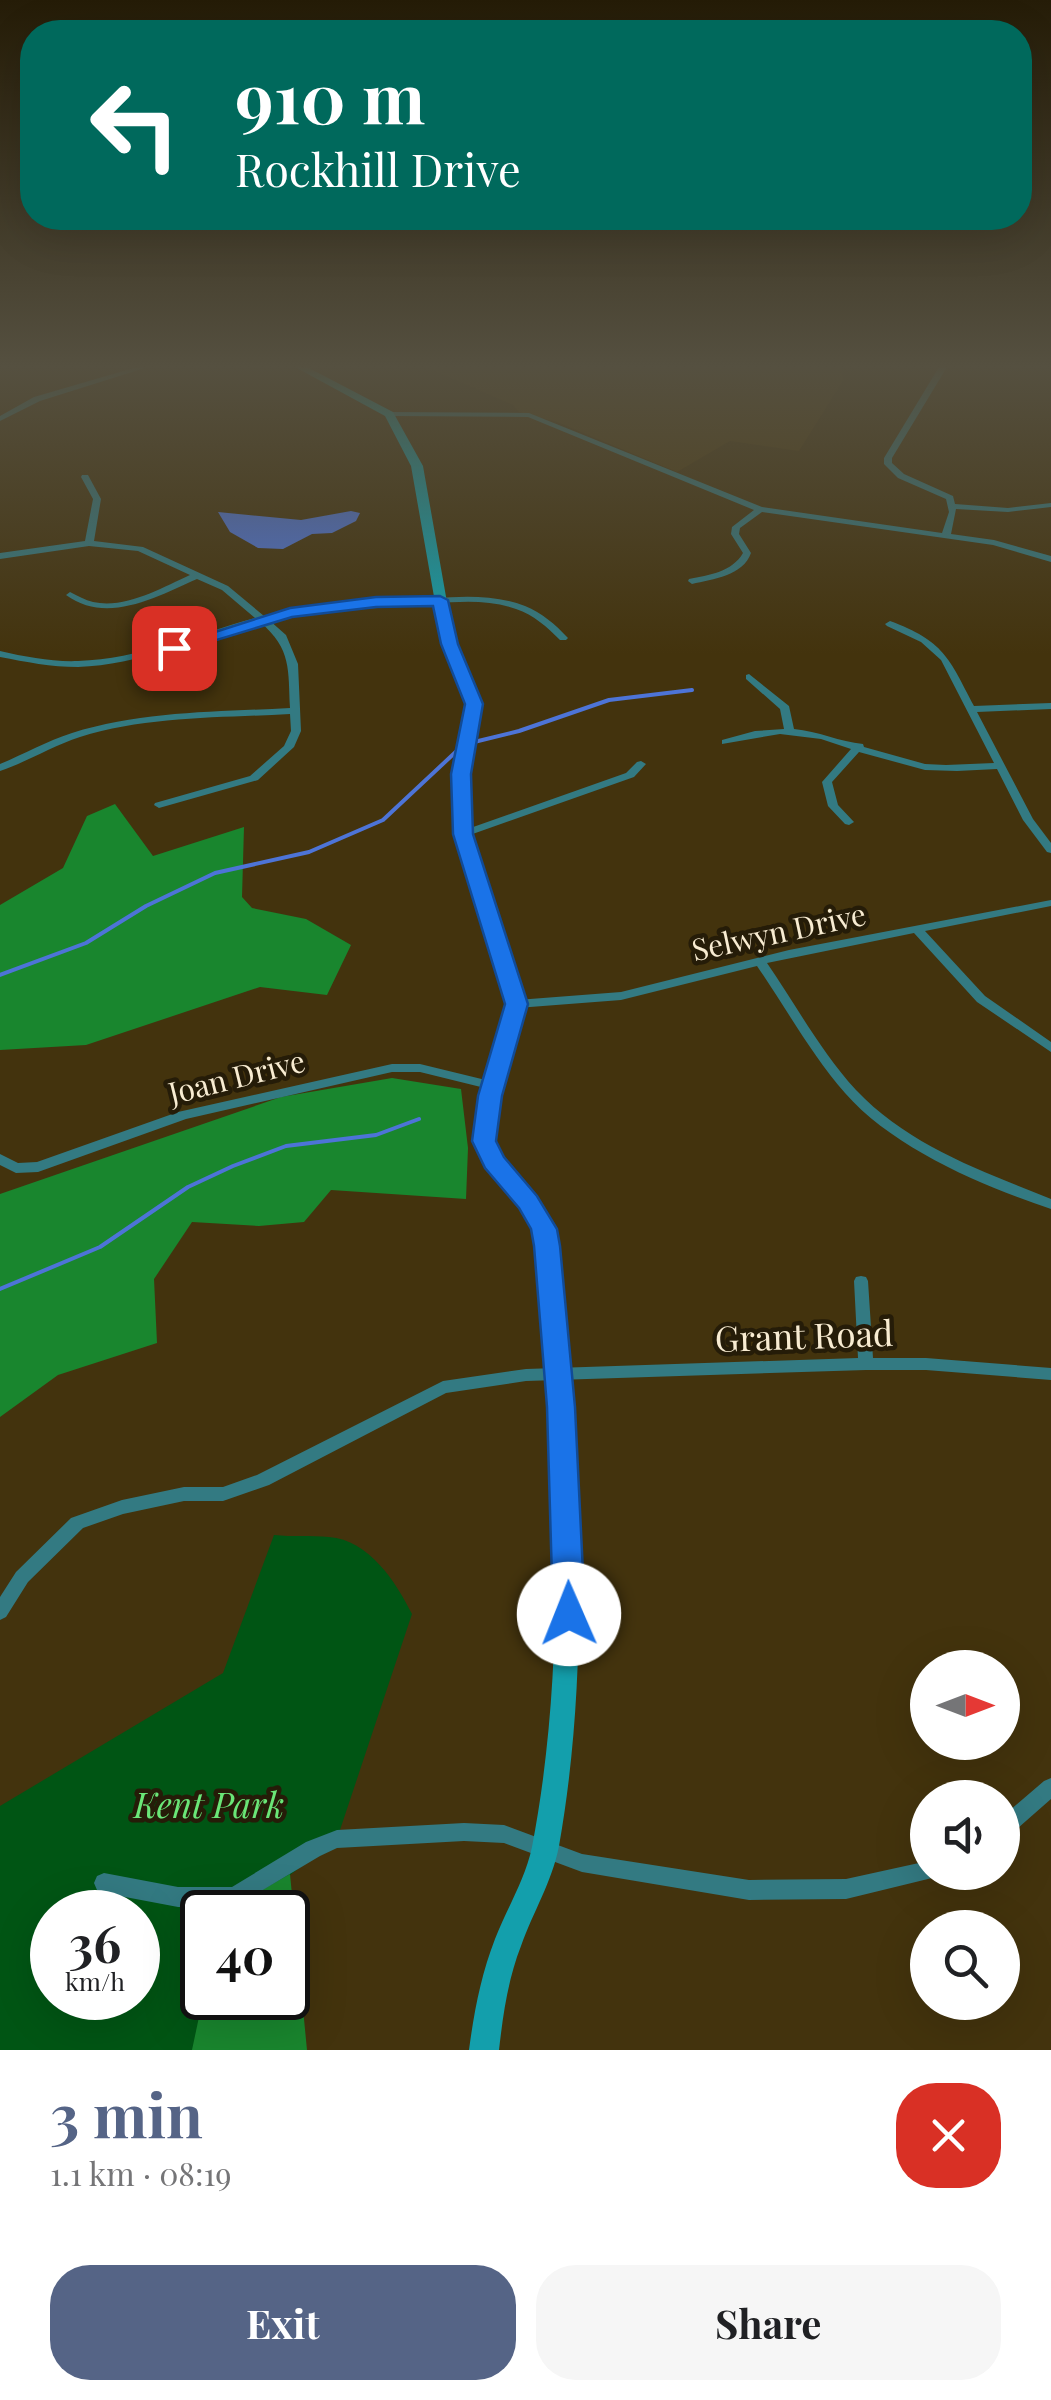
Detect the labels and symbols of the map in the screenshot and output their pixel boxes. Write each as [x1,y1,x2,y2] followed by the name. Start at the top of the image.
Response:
[132,606,217,691] pin
[688,893,869,969] street label: Selwyn Drive
[163,1040,309,1113] street label: Joan Drive
[714,1308,894,1361] street label: Grant Road
[517,1562,621,1666] position arrow
[910,1650,1020,1760] north arrow
[132,1780,284,1827] park label: Kent Park
[180,1890,310,2020] speed limit sign: 40

